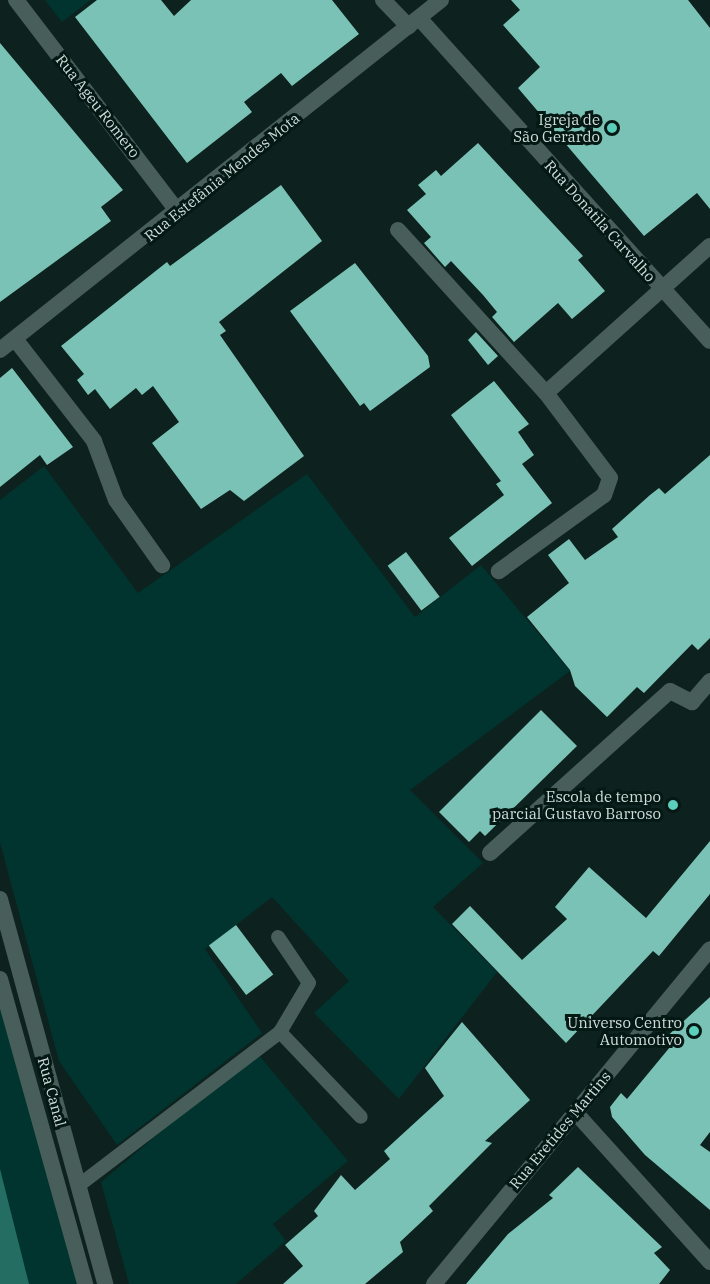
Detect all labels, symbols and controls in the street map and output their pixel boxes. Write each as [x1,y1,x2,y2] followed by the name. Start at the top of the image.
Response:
[52,51,144,161] street label: Rua Ageu Romero
[141,109,303,245] street label: Rua Estefânia Mendes Mota
[513,110,600,145] place label: Igreja de São Gerardo
[605,121,619,135] marker: Igreja de São Gerardo
[541,157,659,285] street label: Rua Donatila Carvalho
[492,787,661,822] place label: Escola de tempo parcial Gustavo Barroso
[666,798,680,812] marker: Escola de tempo parcial Gustavo Barroso
[567,1013,682,1048] place label: Universo Centro Automotivo
[687,1024,701,1038] marker: Universo Centro Automotivo
[34,1055,70,1129] street label: Rua Canal
[505,1067,615,1193] street label: Rua Eretides Martins

